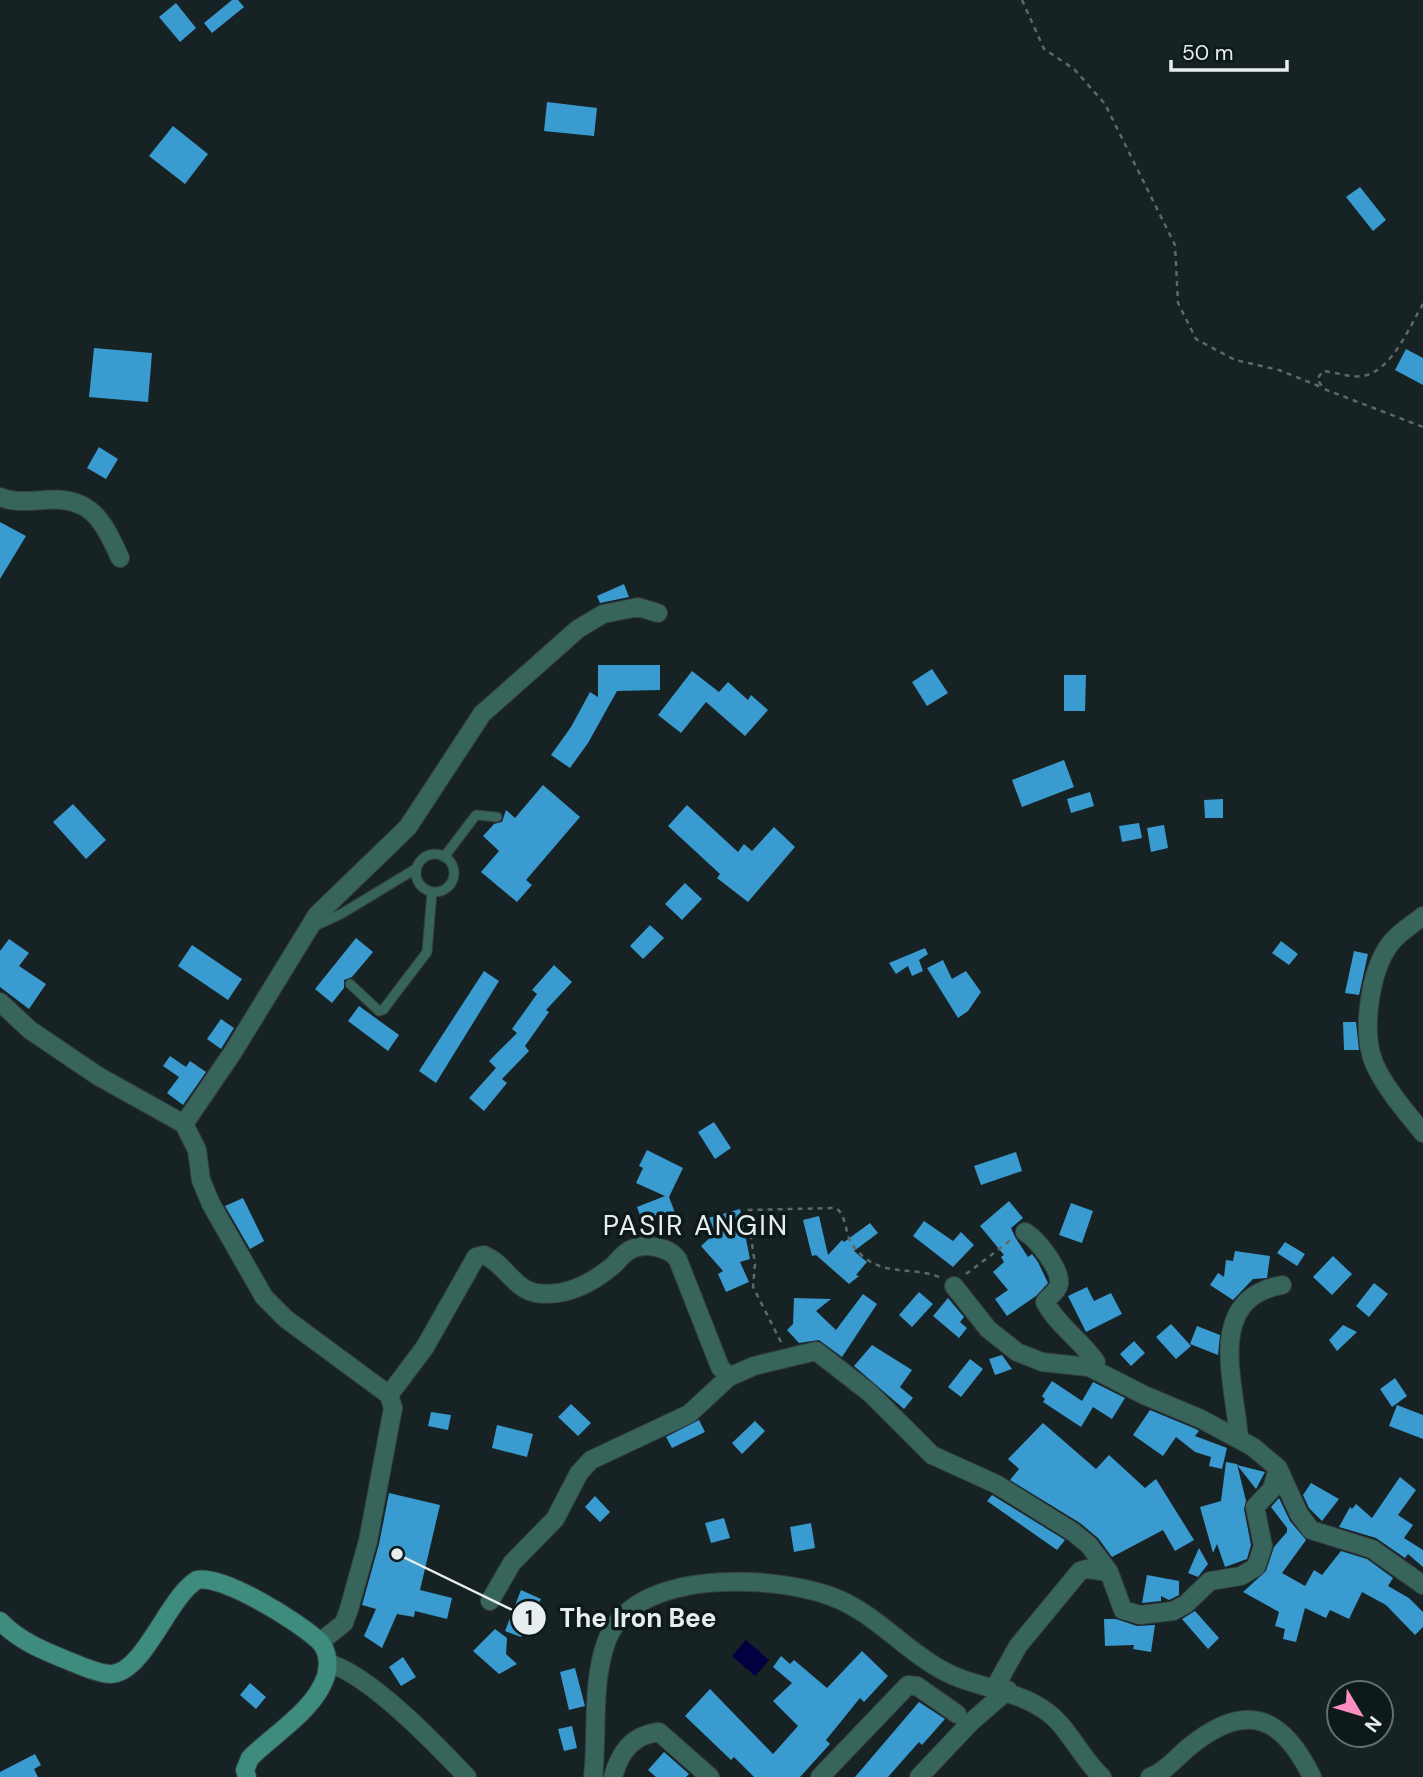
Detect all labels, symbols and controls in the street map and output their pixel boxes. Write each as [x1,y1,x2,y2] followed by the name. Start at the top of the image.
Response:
[1171,28,1286,72] scale bar
[1182,39,1233,67] text: 50 m
[603,1207,789,1244] district label: PASIR ANGIN
[511,1594,731,1641] callout: The Iron Bee
[560,1601,716,1635] text: The Iron Bee
[525,1604,533,1632] text: 1
[1325,1679,1395,1749] north arrow
[1359,1711,1387,1737] text: N

